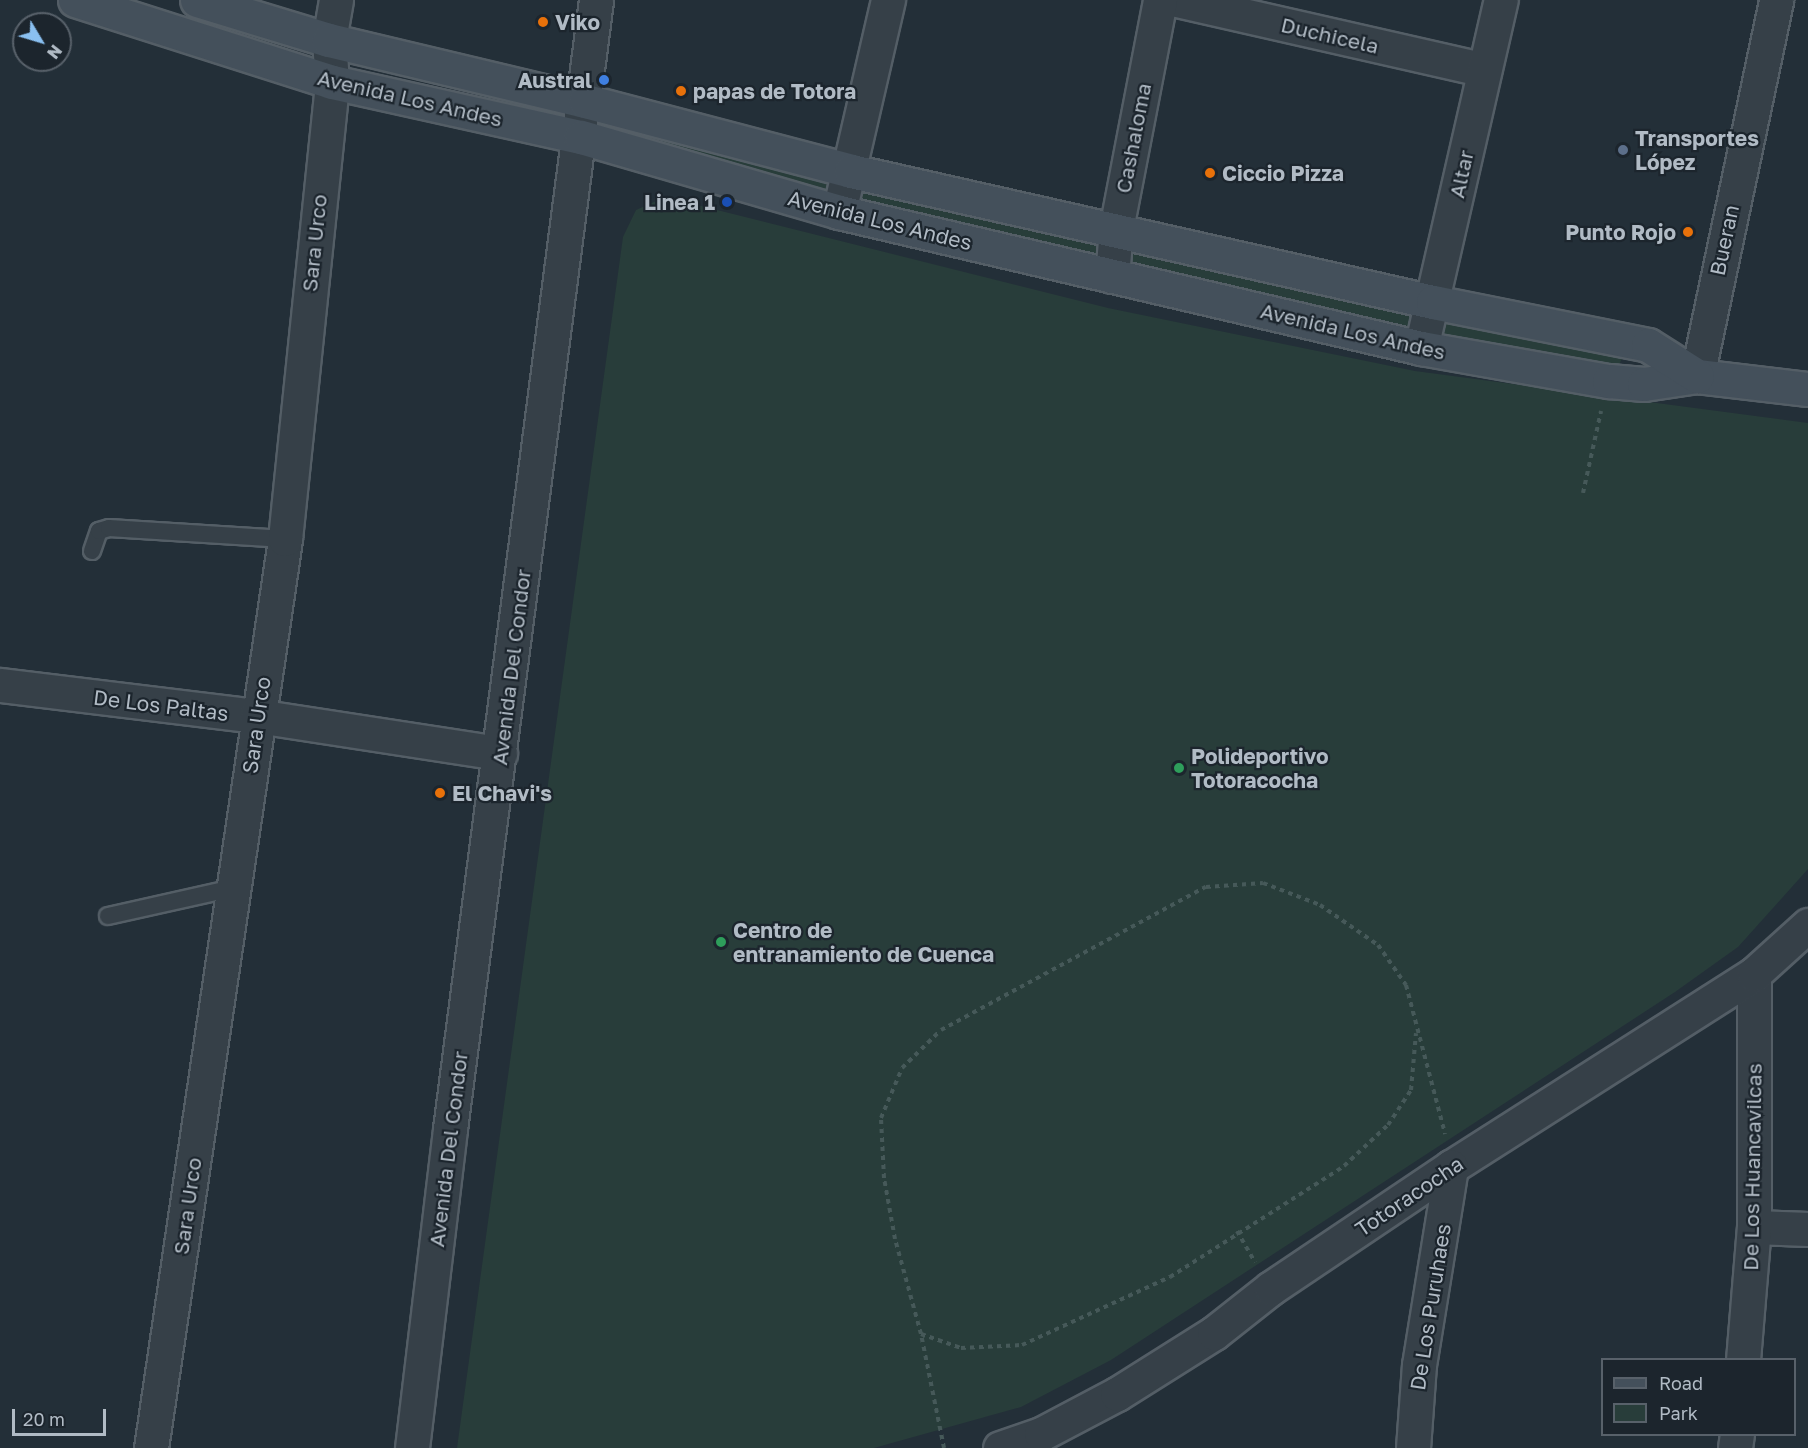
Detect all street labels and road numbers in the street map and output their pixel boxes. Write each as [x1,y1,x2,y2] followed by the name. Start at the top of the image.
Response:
[1279,12,1381,58] street label: Duchicela
[315,64,505,132] street label: Avenida Los Andes
[1110,81,1156,195] street label: Cashaloma
[1444,148,1478,200] street label: Altar
[785,185,975,255] street label: Avenida Los Andes
[296,193,332,293] street label: Sara Urco
[1704,202,1744,278] street label: Bueran
[1258,297,1448,365] street label: Avenida Los Andes
[486,568,536,766] street label: Avenida Del Condor
[237,675,275,775] street label: Sara Urco
[92,684,230,726] street label: De Los Paltas
[423,1050,473,1248] street label: Avenida Del Condor
[1738,1063,1766,1271] street label: De Los Huancavilcas
[1350,1151,1468,1241] street label: Totoracocha
[168,1156,206,1256] street label: Sara Urco
[1404,1222,1456,1392] street label: De Los Puruhaes

